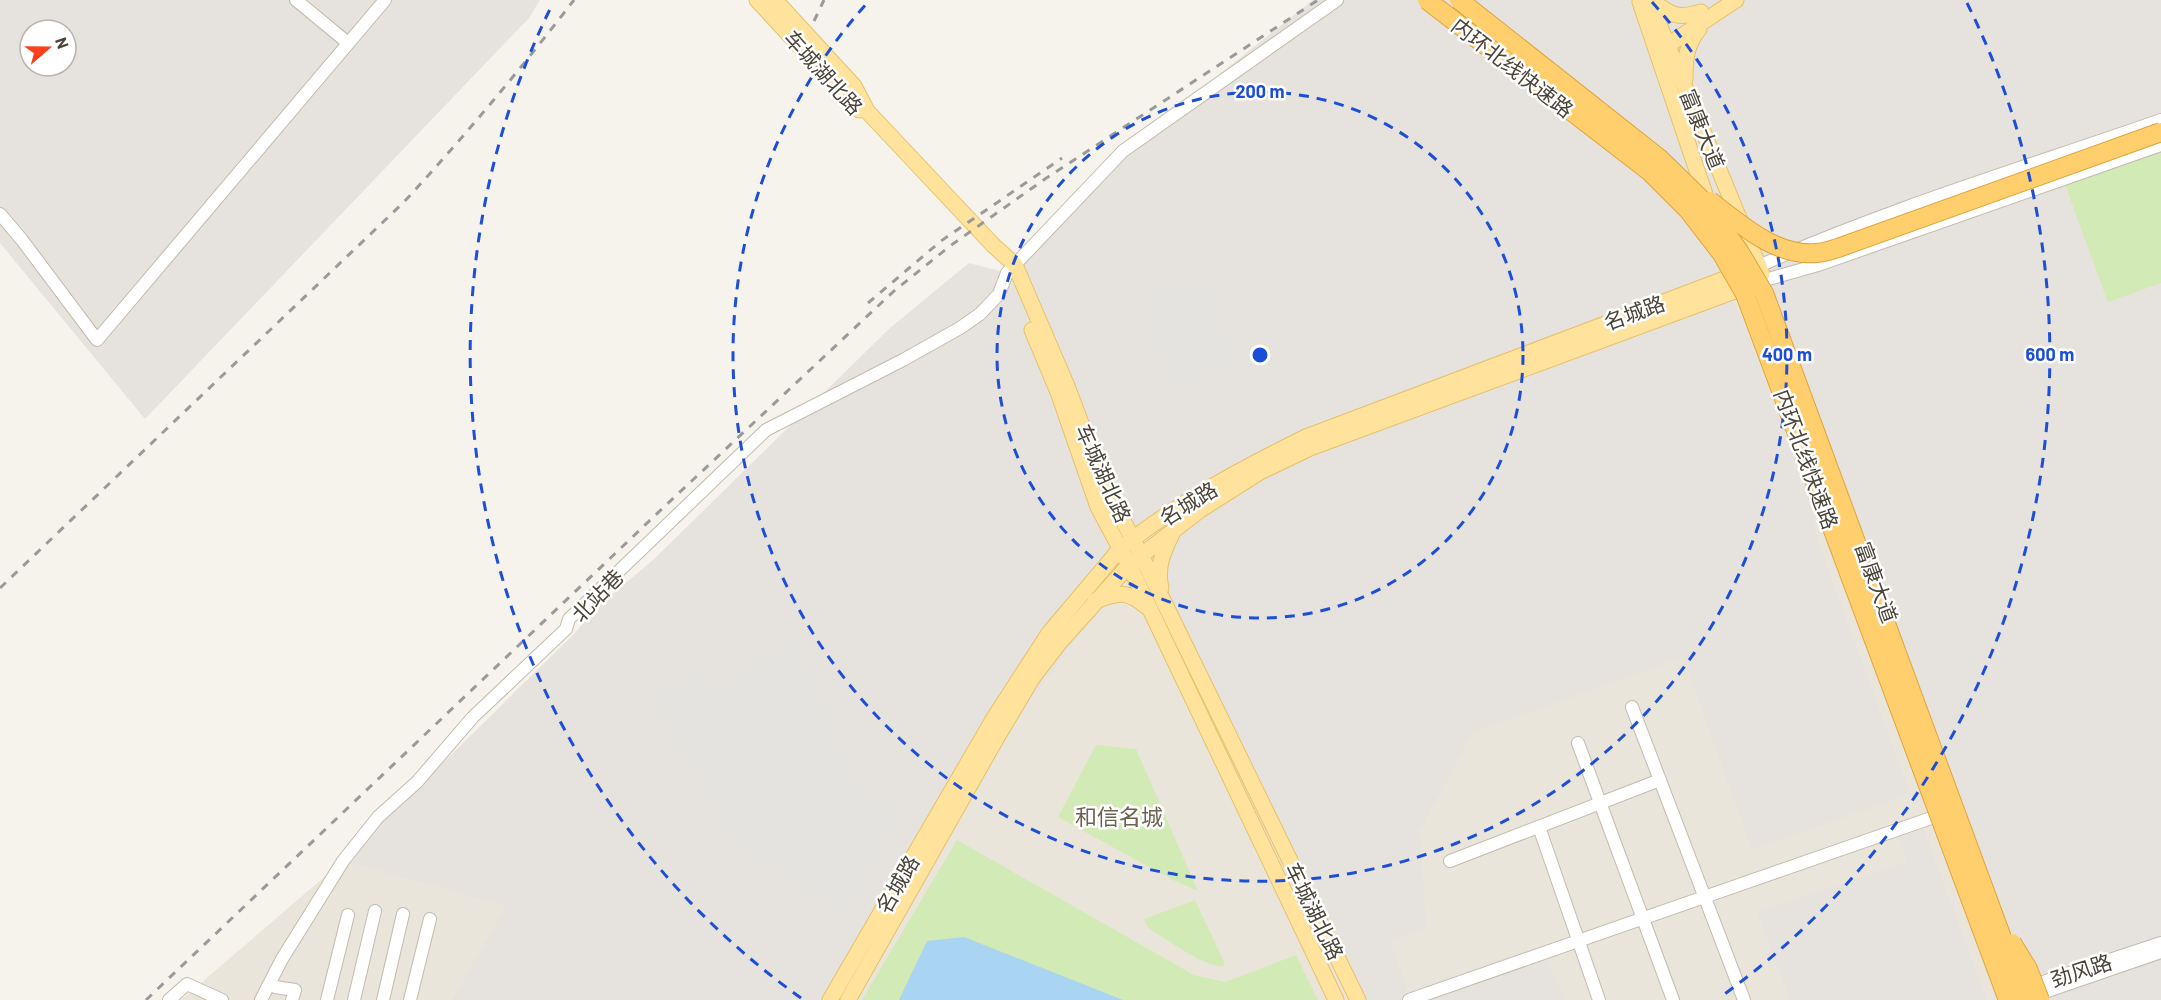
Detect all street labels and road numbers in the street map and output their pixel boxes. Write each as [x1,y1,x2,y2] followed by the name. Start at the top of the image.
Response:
[1447,12,1579,122] street label: 内环北线快速路
[780,25,868,119] street label: 车城湖北路
[1676,85,1730,173] street label: 富康大道
[1600,289,1668,335] street label: 名城路
[1770,386,1844,532] street label: 内环北线快速路
[1071,420,1137,526] street label: 车城湖北路
[1155,476,1221,530] street label: 名城路
[1851,538,1903,626] street label: 富康大道
[566,564,628,626] street label: 北站巷
[870,850,924,918] street label: 名城路
[1281,858,1349,964] street label: 车城湖北路
[2047,948,2115,992] street label: 劲风路

